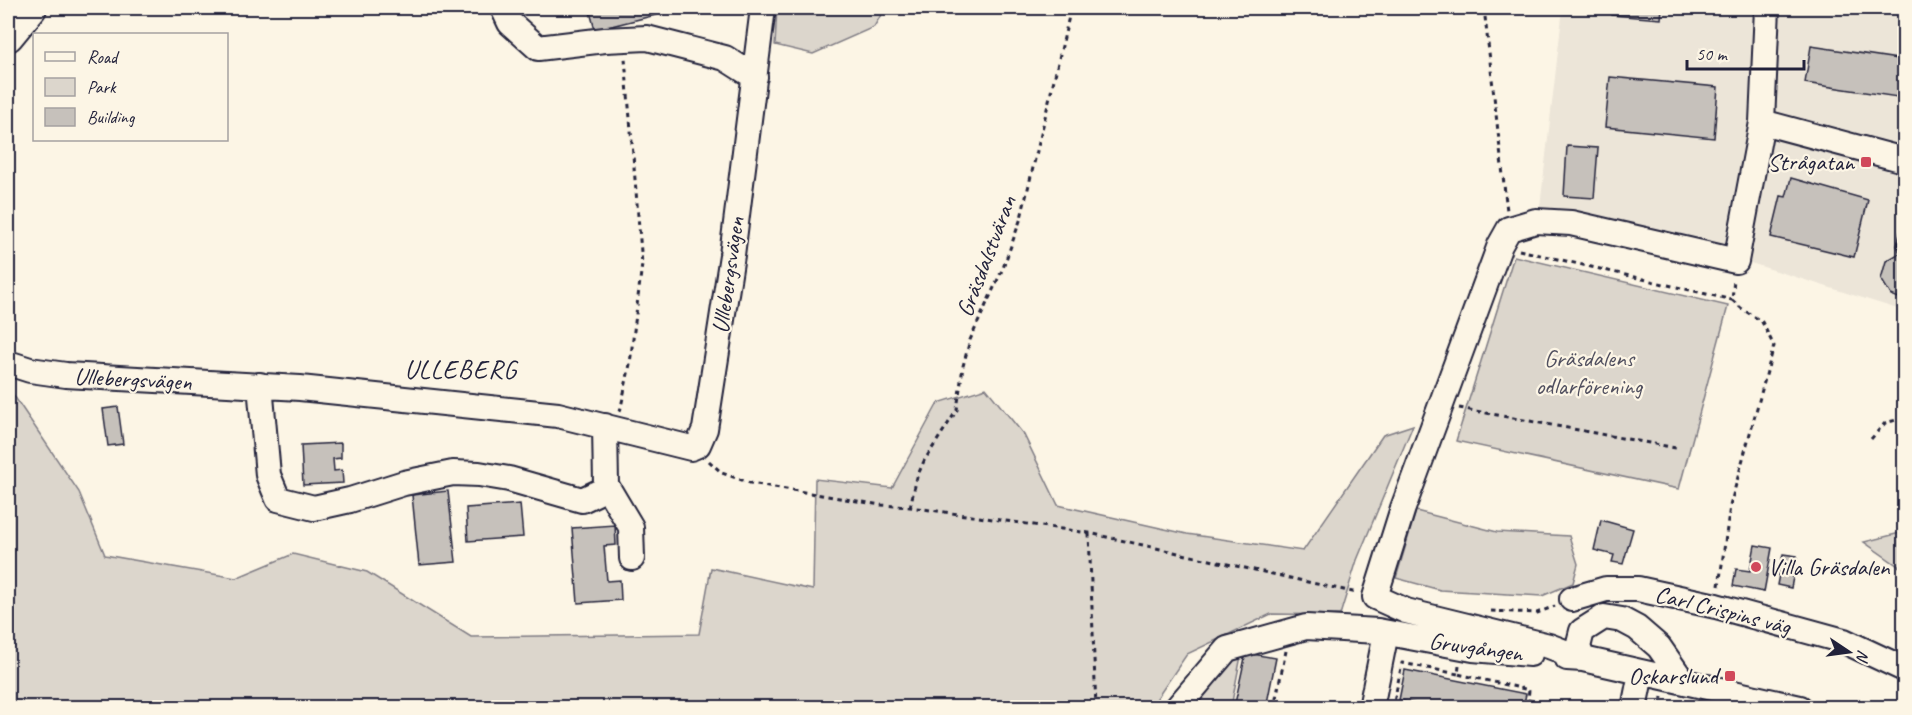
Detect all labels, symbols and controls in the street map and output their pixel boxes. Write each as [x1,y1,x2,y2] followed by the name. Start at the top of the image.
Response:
[33,33,228,141] legend
[1687,33,1804,71] scale bar
[1696,43,1729,65] text: 50 m
[87,46,120,68] text: Road
[87,76,117,98] text: Park
[87,106,136,128] text: Building
[1767,147,1855,177] place label: Strågatan
[1859,155,1873,169] marker: Strågatan
[949,191,1023,321] street label: Gräsdalstväran
[705,215,751,335] street label: Ullebergsvägen
[1536,343,1644,401] park label: Gräsdalens odlarförening
[404,353,519,386] district label: ULLEBERG
[74,361,193,397] street label: Ullebergsvägen
[1768,552,1891,582] place label: Villa Gräsdalen
[1749,560,1763,574] marker: Villa Gräsdalen
[1652,579,1795,642] street label: Carl Crispins väg
[1819,622,1879,682] north arrow
[1427,626,1526,669] street label: Gruvgången
[1851,648,1873,665] text: N
[1628,661,1722,691] place label: Oskarslund
[1723,669,1737,683] marker: Oskarslund

